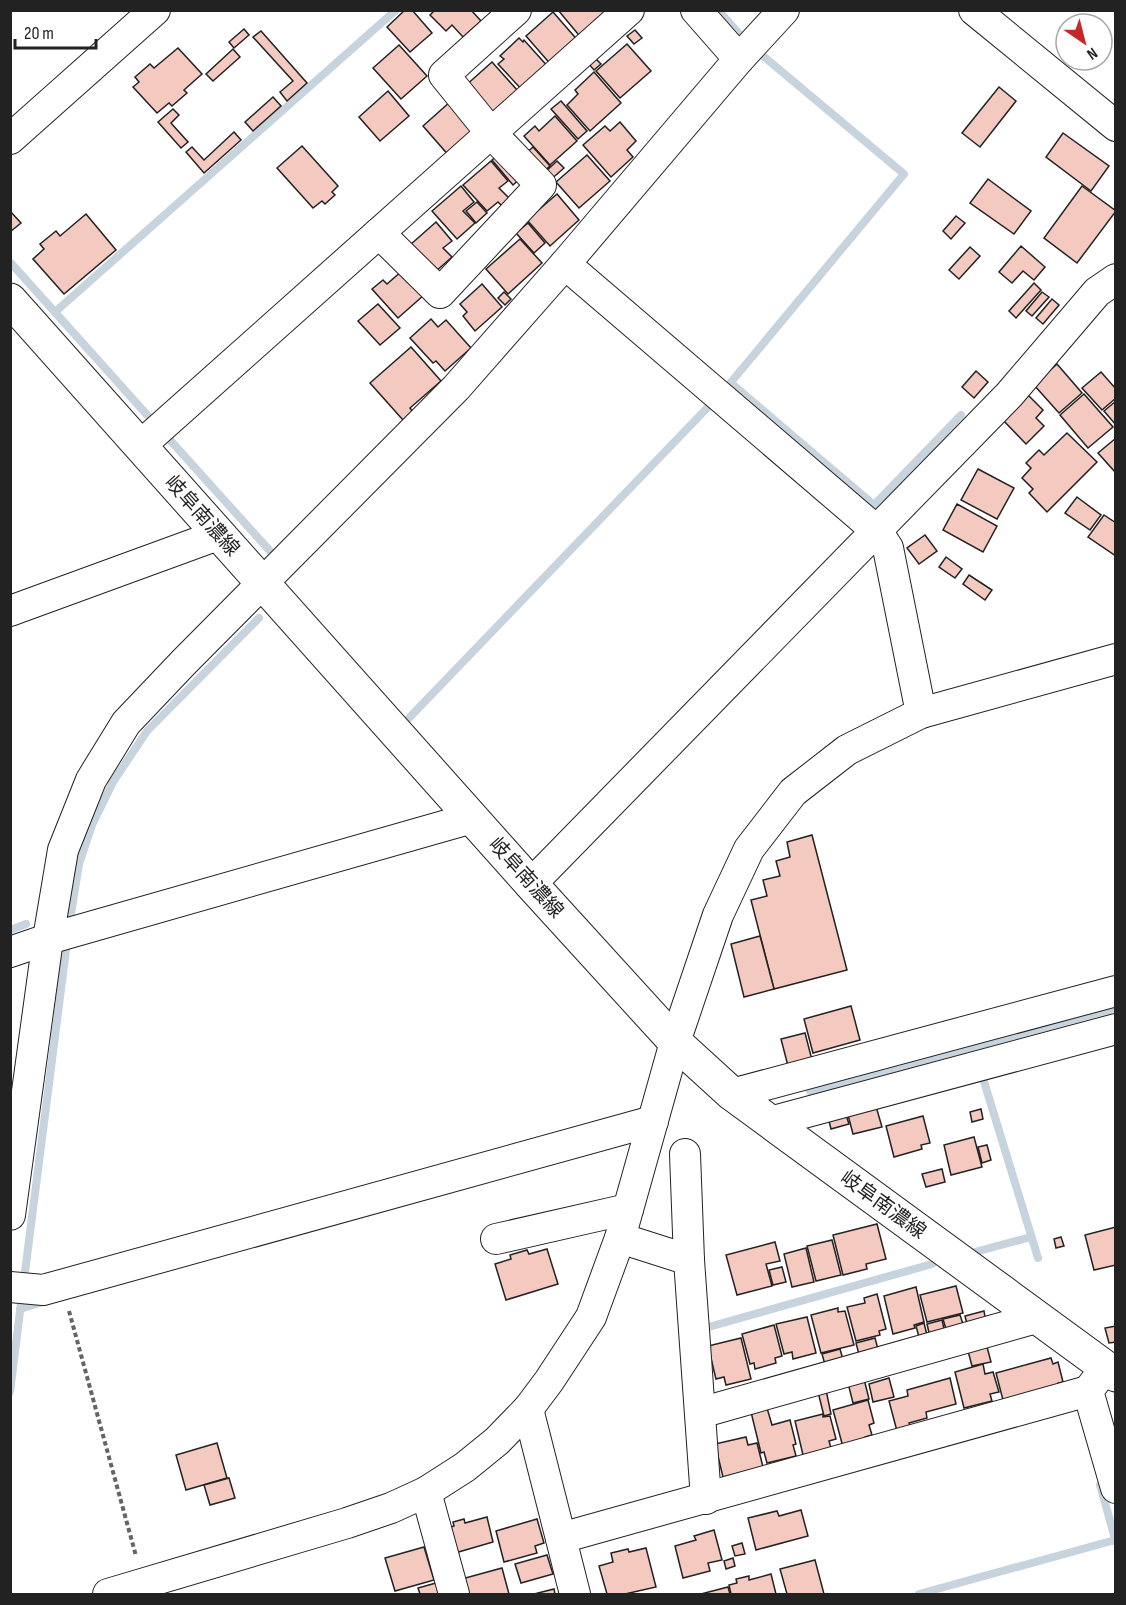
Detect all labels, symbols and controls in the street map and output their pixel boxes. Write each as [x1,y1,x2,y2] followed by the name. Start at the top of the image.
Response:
[15,12,96,50] scale bar
[1054,12,1114,72] north arrow
[24,23,54,44] text: 20 m
[1083,43,1101,63] text: N
[160,471,244,561] street label: 岐阜南濃線
[484,833,568,923] street label: 岐阜南濃線
[835,1166,931,1244] street label: 岐阜南濃線

